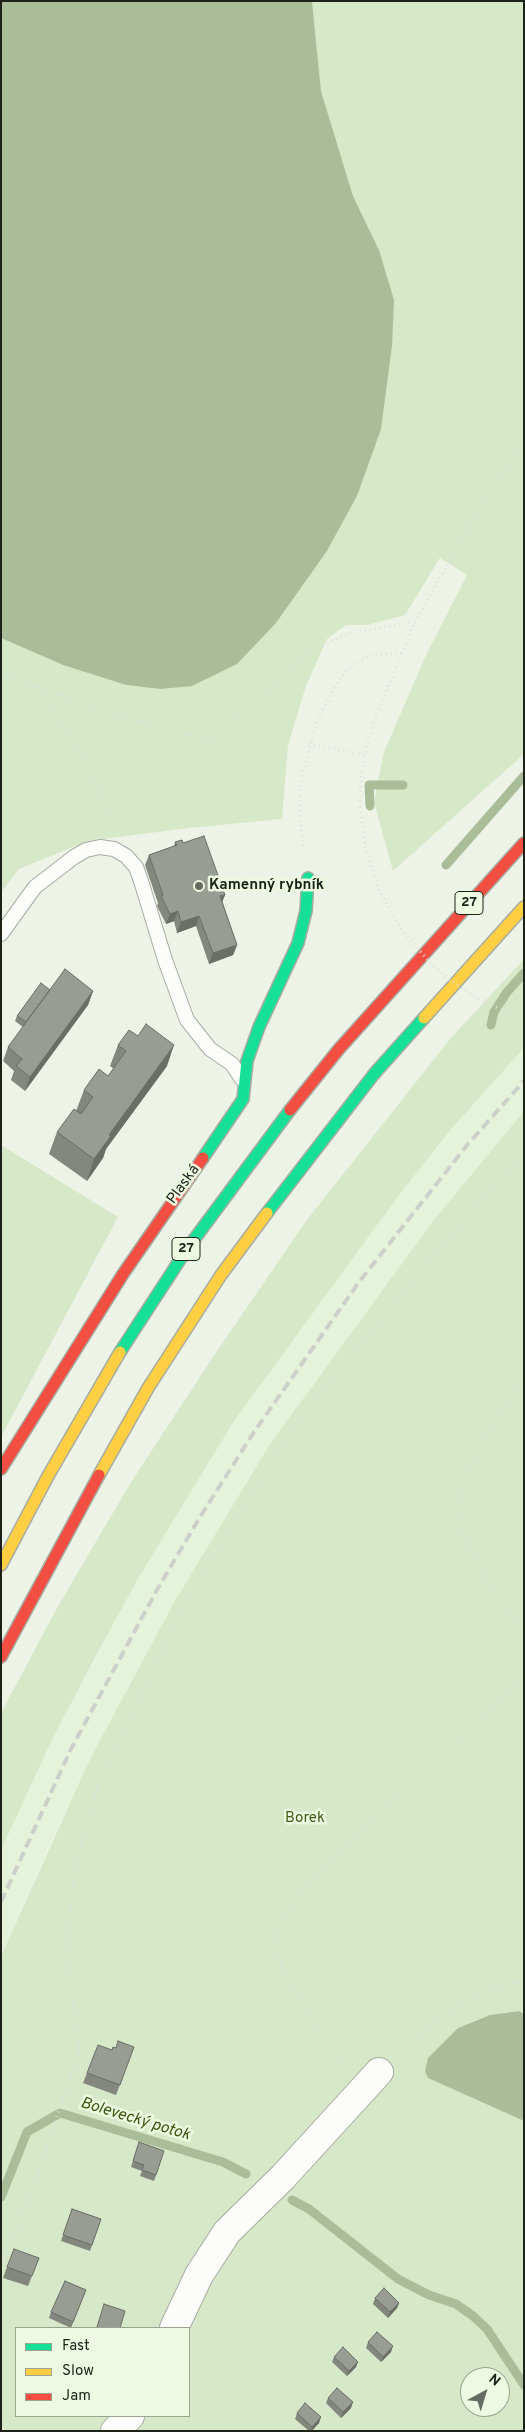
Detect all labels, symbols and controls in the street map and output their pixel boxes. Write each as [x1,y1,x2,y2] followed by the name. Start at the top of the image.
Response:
[209,877,324,895] place label: Kamenný rybník
[193,880,205,892] marker: Kamenný rybník
[455,891,483,914] road number: 27
[164,1162,204,1208] street label: Plaská
[172,1238,200,1260] road number: 27
[285,1810,325,1828] park label: Borek
[78,2094,192,2146] water label: Bolevecký potok
[15,2327,190,2417] legend
[62,2337,90,2356] text: Fast
[62,2362,94,2381] text: Slow
[460,2367,510,2417] north arrow
[485,2371,503,2391] text: N
[62,2387,91,2406] text: Jam

